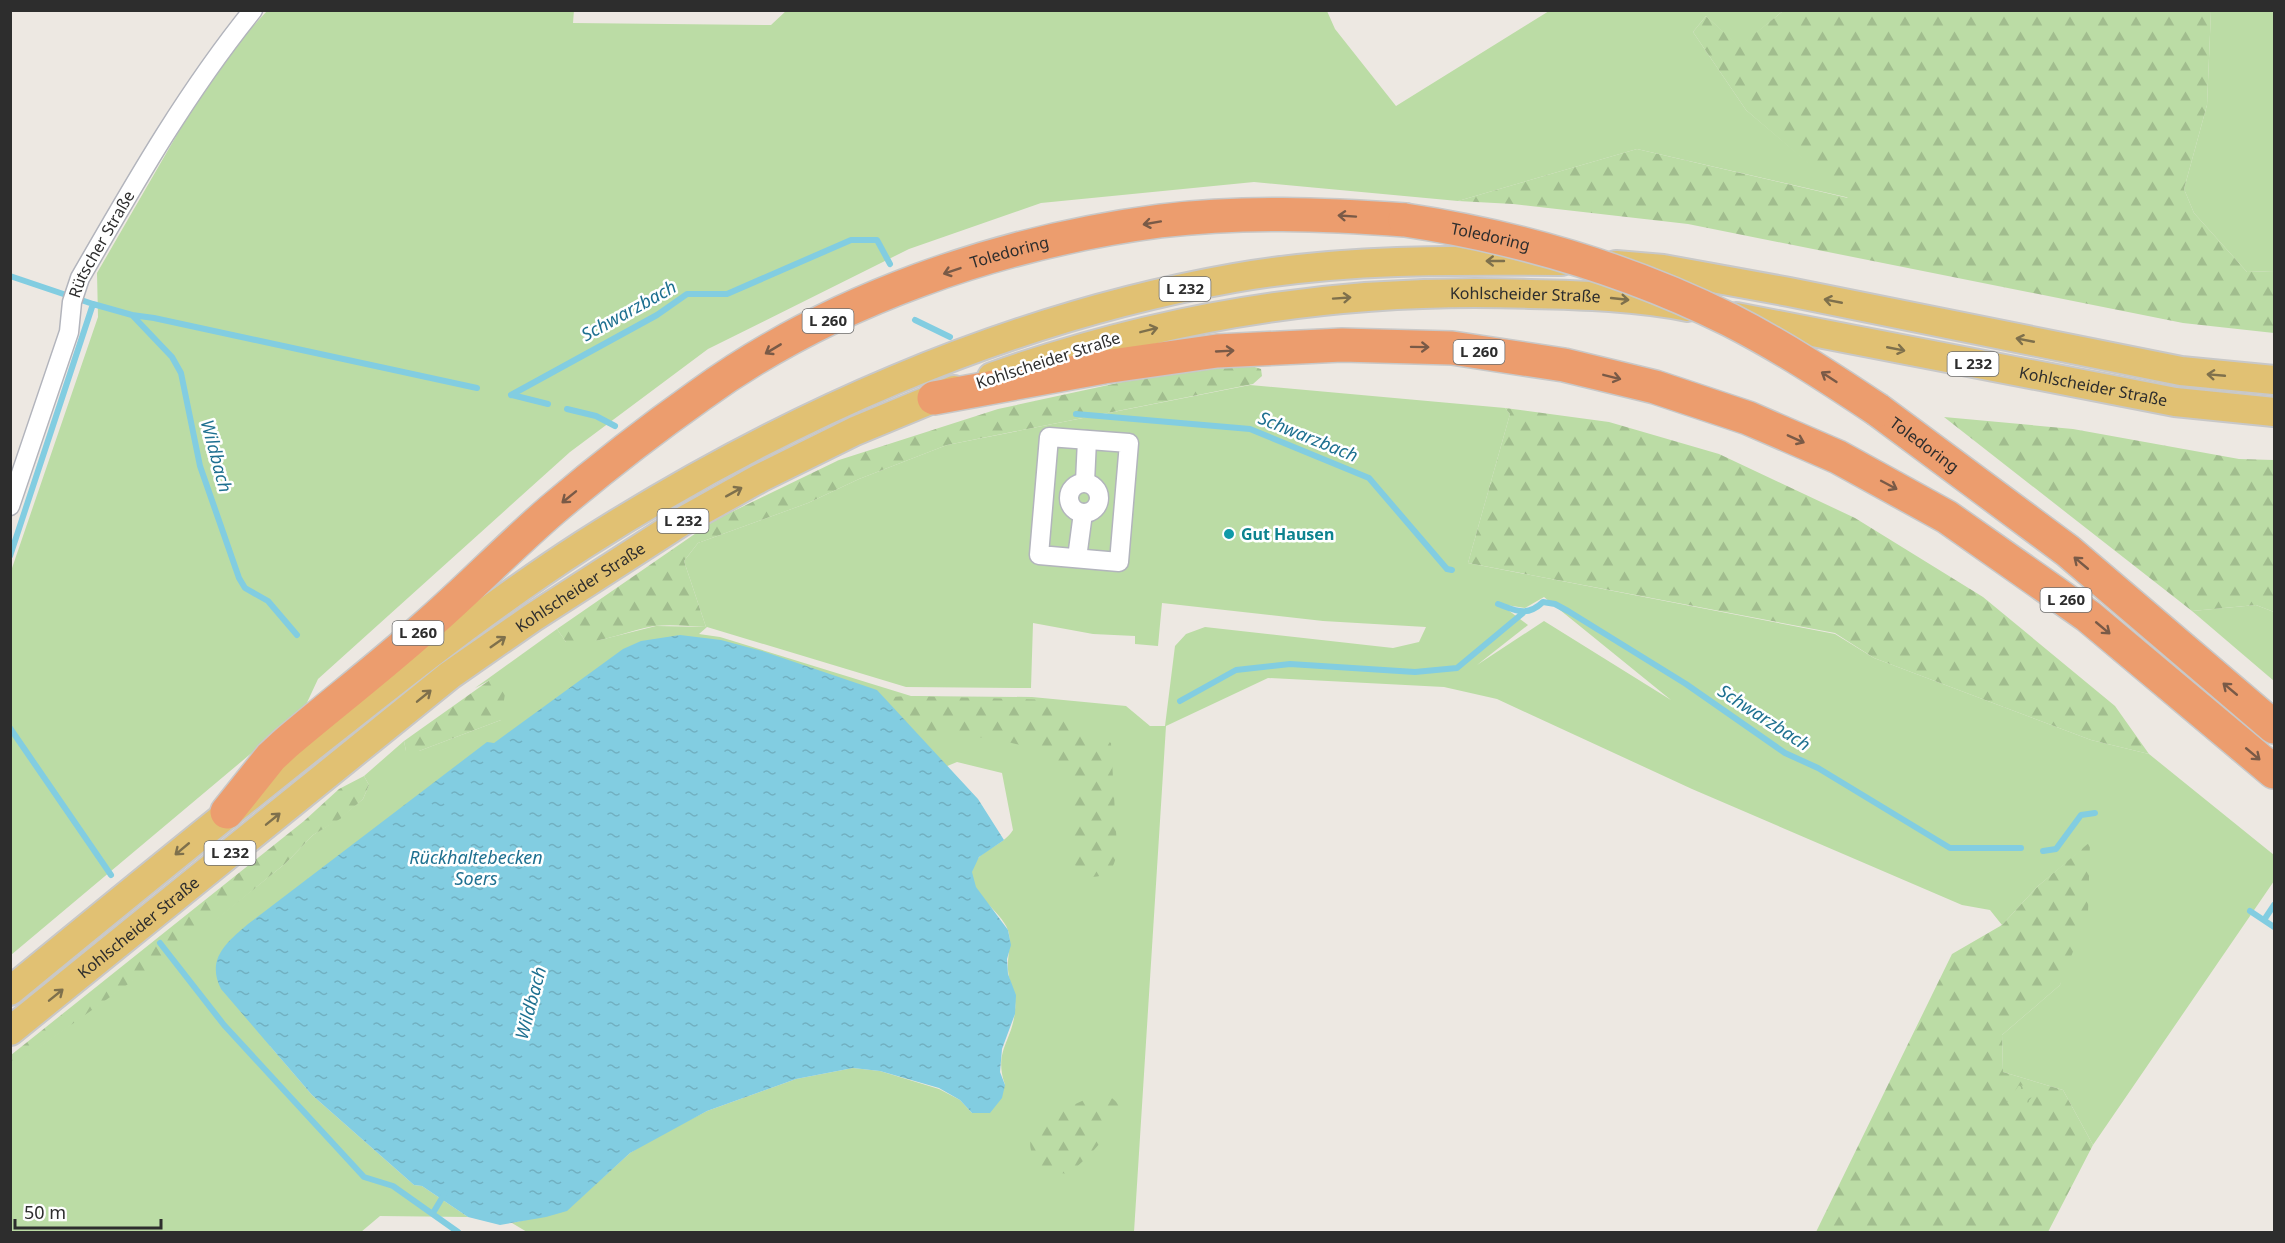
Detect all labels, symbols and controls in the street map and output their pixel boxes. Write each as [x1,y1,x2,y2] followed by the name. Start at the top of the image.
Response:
[63,186,139,300] street label: Rütscher Straße
[1337,210,1357,221] one-way arrow
[1449,217,1532,256] street label: Toledoring
[1143,218,1163,229] one-way arrow
[967,231,1051,273] street label: Toledoring
[1485,255,1505,267] one-way arrow
[943,266,962,277] one-way arrow
[577,274,680,346] water label: Schwarzbach
[1160,277,1210,301] road number: L 232
[1450,282,1601,307] street label: Kohlscheider Straße
[1331,292,1351,303] one-way arrow
[1610,294,1630,305] one-way arrow
[1824,295,1844,306] one-way arrow
[802,309,854,333] road number: L 260
[1140,323,1159,335] one-way arrow
[973,326,1123,394] street label: Kohlscheider Straße
[2015,334,2035,345] one-way arrow
[1454,340,1504,364] road number: L 260
[1409,341,1429,353] one-way arrow
[765,344,782,356] one-way arrow
[1885,344,1905,355] one-way arrow
[1214,345,1234,356] one-way arrow
[1948,352,1998,376] road number: L 232
[2017,361,2169,411] street label: Kohlscheider Straße
[2207,369,2227,380] one-way arrow
[1602,371,1621,383] one-way arrow
[1821,371,1838,383] one-way arrow
[1255,405,1362,467] water label: Schwarzbach
[1886,412,1964,477] street label: Toledoring
[196,417,238,495] water label: Wildbach
[1787,434,1805,445] one-way arrow
[1880,479,1897,491] one-way arrow
[725,486,742,498] one-way arrow
[561,490,577,503] one-way arrow
[658,509,708,533] road number: L 232
[1241,523,1334,545] place label: Gut Hausen
[1222,527,1236,541] marker: Gut Hausen
[511,537,649,637] street label: Kohlscheider Straße
[2073,556,2089,569] one-way arrow
[2040,588,2092,612] road number: L 260
[392,621,444,645] road number: L 260
[2095,622,2111,635] one-way arrow
[490,636,506,648] one-way arrow
[1714,678,1815,756] water label: Schwarzbach
[2223,682,2238,696] one-way arrow
[416,690,432,703] one-way arrow
[2244,747,2260,760] one-way arrow
[264,812,280,825] one-way arrow
[204,841,256,865] road number: L 232
[174,843,190,856] one-way arrow
[409,845,543,890] water label: Rückhaltebecken Soers
[73,871,204,983] street label: Kohlscheider Straße
[509,964,551,1042] water label: Wildbach
[48,988,64,1001] one-way arrow
[15,1192,160,1230] scale bar
[24,1200,66,1224] text: 50 m

